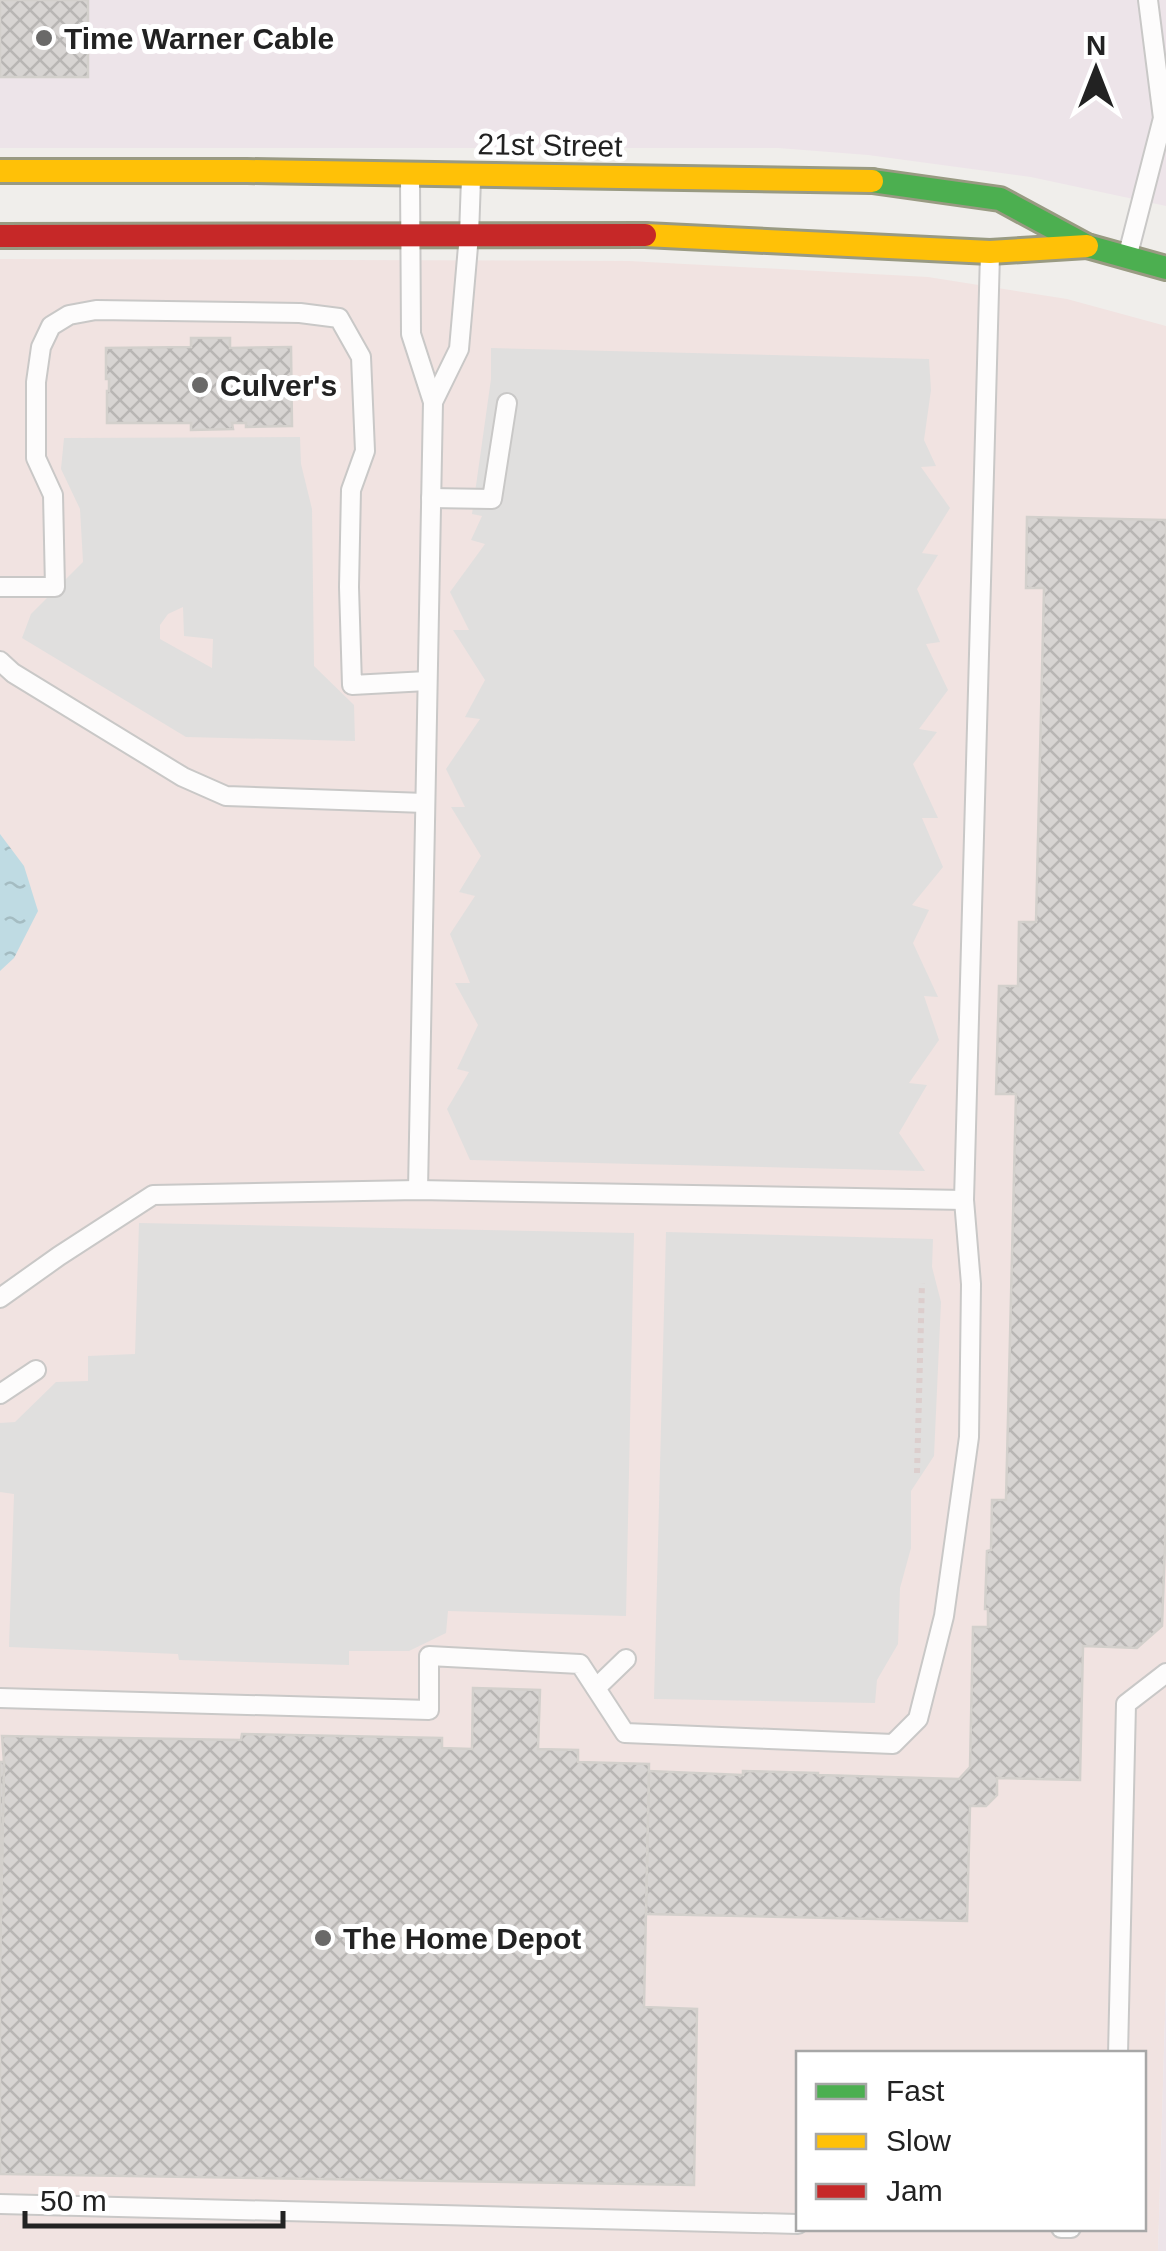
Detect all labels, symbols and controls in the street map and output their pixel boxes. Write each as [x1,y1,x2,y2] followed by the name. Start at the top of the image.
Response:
[1046,20,1146,120] north arrow
[64,22,334,55] place label: Time Warner Cable
[33,27,55,49] marker: Time Warner Cable
[1086,30,1106,61] text: N
[477,127,623,163] street label: 21st Street
[220,369,337,402] place label: Culver's
[189,374,211,396] marker: Culver's
[343,1922,581,1955] place label: The Home Depot
[312,1927,334,1949] marker: The Home Depot
[796,2051,1146,2231] legend
[886,2074,945,2107] text: Fast
[886,2124,951,2157] text: Slow
[25,2166,282,2228] scale bar
[886,2174,943,2207] text: Jam
[40,2184,107,2217] text: 50 m

